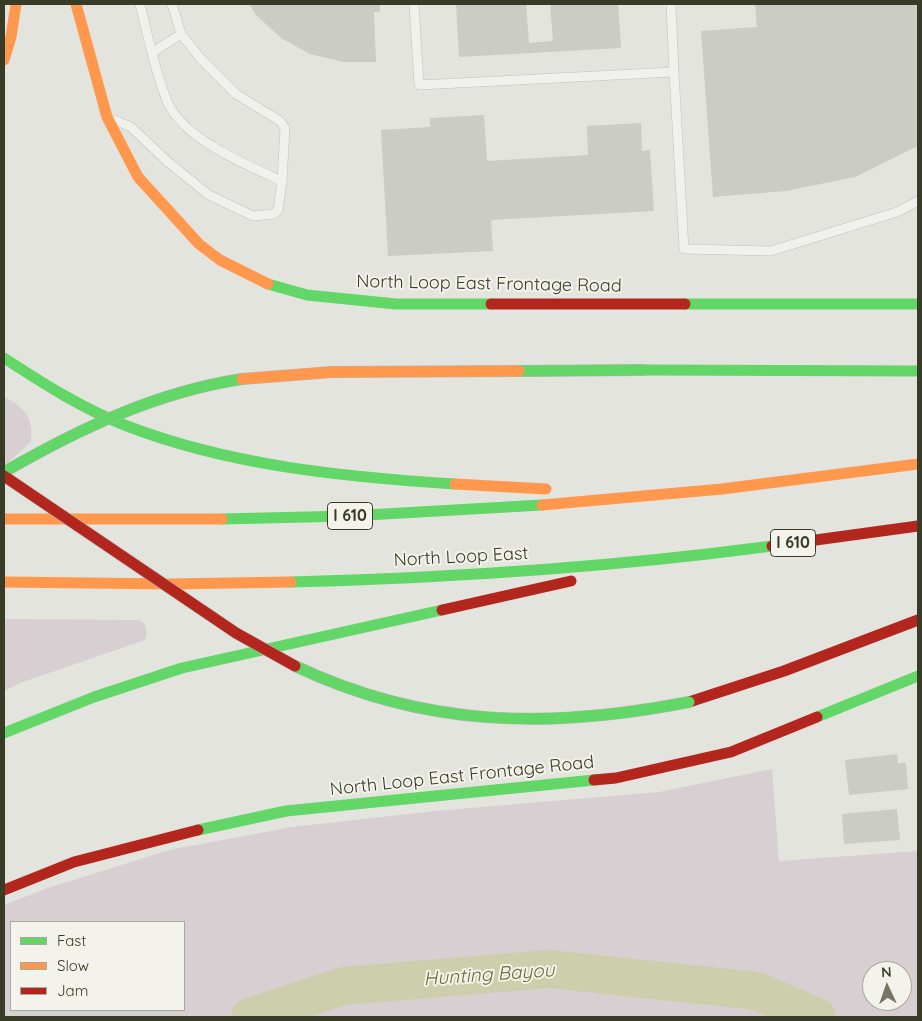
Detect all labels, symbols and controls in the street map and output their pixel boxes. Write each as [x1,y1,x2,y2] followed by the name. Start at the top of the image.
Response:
[356,271,622,297] street label: North Loop East Frontage Road
[328,502,372,530] road number: I 610
[770,530,816,556] road number: I 610
[393,543,529,571] street label: North Loop East
[329,751,595,801] street label: North Loop East Frontage Road
[10,921,185,1011] legend
[57,931,86,950] text: Fast
[57,956,89,975] text: Slow
[423,959,555,991] water label: Hunting Bayou
[862,961,912,1011] north arrow
[881,963,892,981] text: N
[57,981,88,1000] text: Jam

